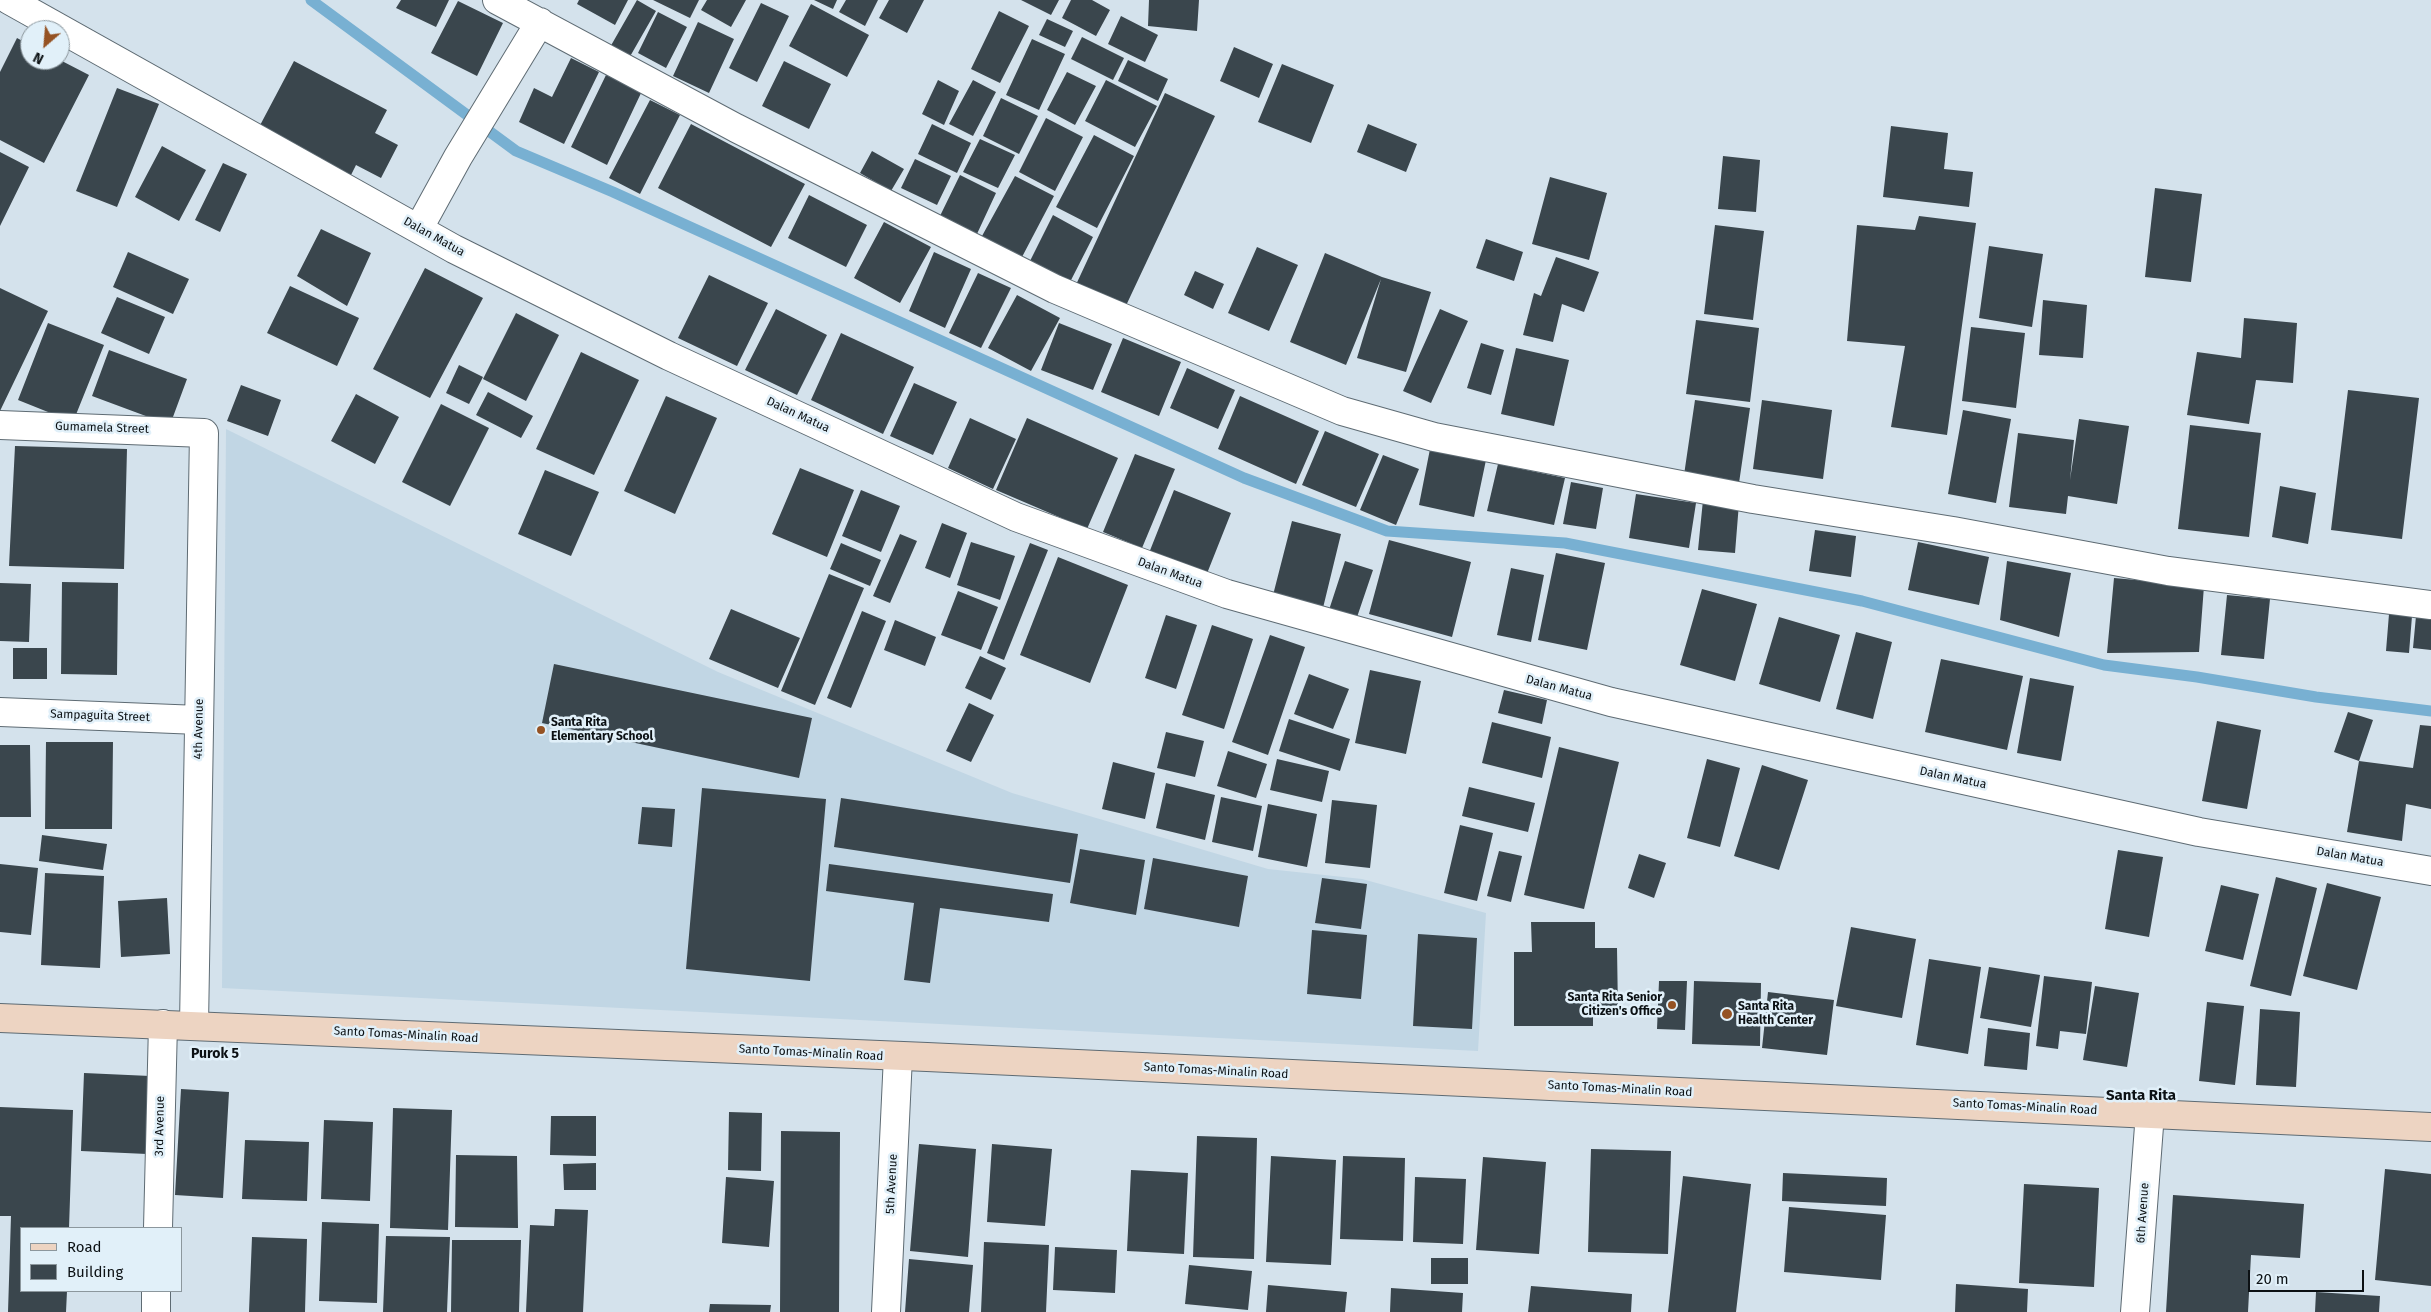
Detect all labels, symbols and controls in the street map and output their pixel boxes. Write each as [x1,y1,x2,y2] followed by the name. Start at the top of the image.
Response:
[20,20,70,70] north arrow
[30,48,46,68] text: N
[401,214,467,260] street label: Dalan Matua
[764,394,832,436] street label: Dalan Matua
[55,419,149,437] street label: Gumamela Street
[1136,555,1204,591] street label: Dalan Matua
[1524,672,1594,704] street label: Dalan Matua
[191,699,207,759] street label: 4th Avenue
[50,707,150,725] street label: Sampaguita Street
[551,716,653,744] place label: Santa Rita Elementary School
[535,724,547,736] marker: Santa Rita Elementary School
[1918,764,1988,792] street label: Dalan Matua
[2315,844,2385,870] street label: Dalan Matua
[1567,991,1662,1019] place label: Santa Rita Senior Citizen's Office
[1666,999,1678,1011] marker: Santa Rita Senior Citizen's Office
[1738,1000,1813,1028] place label: Santa Rita Health Center
[1720,1007,1734,1021] marker: Santa Rita Health Center
[333,1024,479,1046] street label: Santo Tomas-Minalin Road
[738,1042,884,1064] street label: Santo Tomas-Minalin Road
[191,1046,239,1062] district label: Purok 5
[1143,1060,1289,1082] street label: Santo Tomas-Minalin Road
[1547,1078,1693,1100] street label: Santo Tomas-Minalin Road
[2106,1087,2176,1105] district label: Santa Rita
[152,1096,168,1156] street label: 3rd Avenue
[1952,1096,2098,1118] street label: Santo Tomas-Minalin Road
[883,1154,901,1214] street label: 5th Avenue
[2134,1182,2152,1244] street label: 6th Avenue
[20,1227,182,1292] legend
[67,1238,102,1256] text: Road
[2251,1260,2367,1292] scale bar
[67,1263,123,1281] text: Building
[2256,1270,2289,1288] text: 20 m

